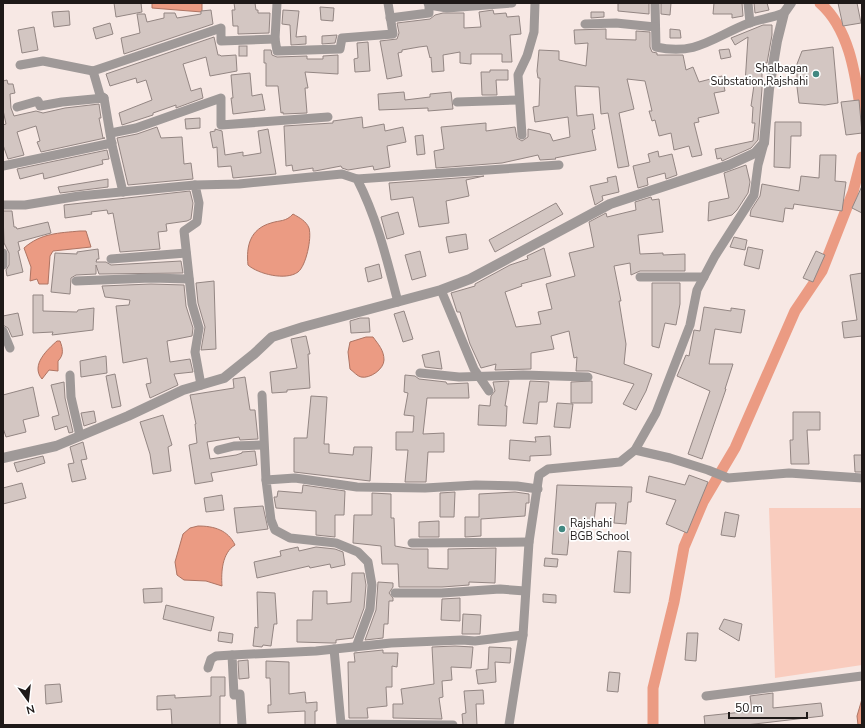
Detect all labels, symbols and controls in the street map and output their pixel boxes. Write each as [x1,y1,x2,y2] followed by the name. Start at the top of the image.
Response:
[711,61,808,89] place label: Shalbagan Substation,Rajshahi
[811,69,821,79] marker: Shalbagan Substation,Rajshahi
[570,516,630,544] place label: Rajshahi BGB School
[557,524,567,534] marker: Rajshahi BGB School
[8,680,48,720] north arrow
[729,694,807,720] scale bar
[735,700,763,716] text: 50 m
[25,701,36,717] text: N

